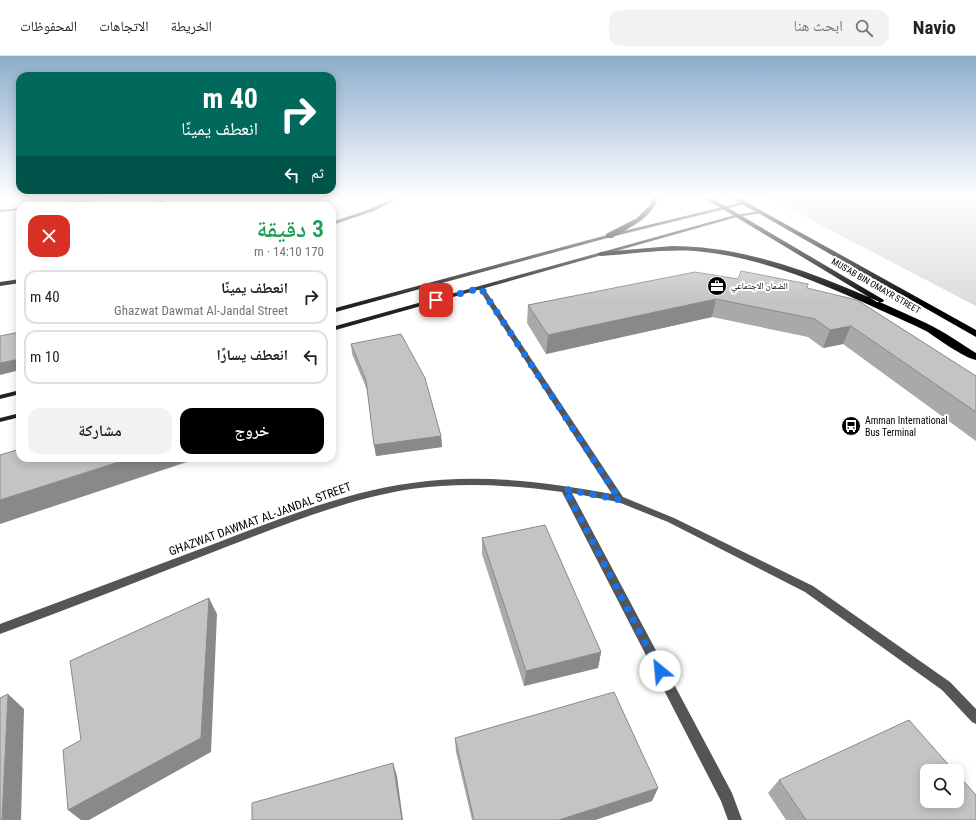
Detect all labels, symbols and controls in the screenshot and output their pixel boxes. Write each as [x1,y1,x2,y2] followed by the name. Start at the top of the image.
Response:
[609,10,889,46] search box
[913,16,956,39] text: Navio
[794,17,843,35] text: ابحث هنا
[853,17,875,39] icon: search
[20,18,77,34] text: المحفوظات
[99,18,149,34] text: الاتجاهات
[171,18,212,34] text: الخريطة
[202,82,258,115] text: 40 m
[272,88,324,140] icon: right
[181,118,258,139] text: انعطف يمينًا
[281,164,303,186] icon: left
[311,164,324,182] text: ثم
[28,215,70,257] button: close
[257,215,324,243] text: 3 دقيقة
[254,244,324,259] text: 170 m · 14:10
[830,256,923,316] street label: MUS'AB BIN OMAYR STREET
[706,275,728,297] office icon: الضمان الاجتماعي
[221,279,288,297] text: انعطف يمينًا
[731,281,788,293] place label: الضمان الاجتماعي
[419,283,453,317] pin
[300,286,322,308] icon: right
[30,288,60,306] text: 40 m
[425,289,447,311] icon: arrive
[114,303,288,318] text: Ghazwat Dawmat Al-Jandal Street
[217,346,288,364] text: انعطف يسارًا
[300,346,322,368] icon: left
[30,348,60,366] text: 10 m
[28,408,172,454] button: مشاركة
[180,408,324,454] button: خروج
[840,415,862,437] bus stop icon: Amman International Bus Terminal
[865,415,948,438] place label: Amman International Bus Terminal
[167,479,353,559] street label: GHAZWAT DAWMAT AL-JANDAL STREET
[639,650,681,692] position arrow
[920,764,964,808] map controls
[920,764,964,808] button: search

